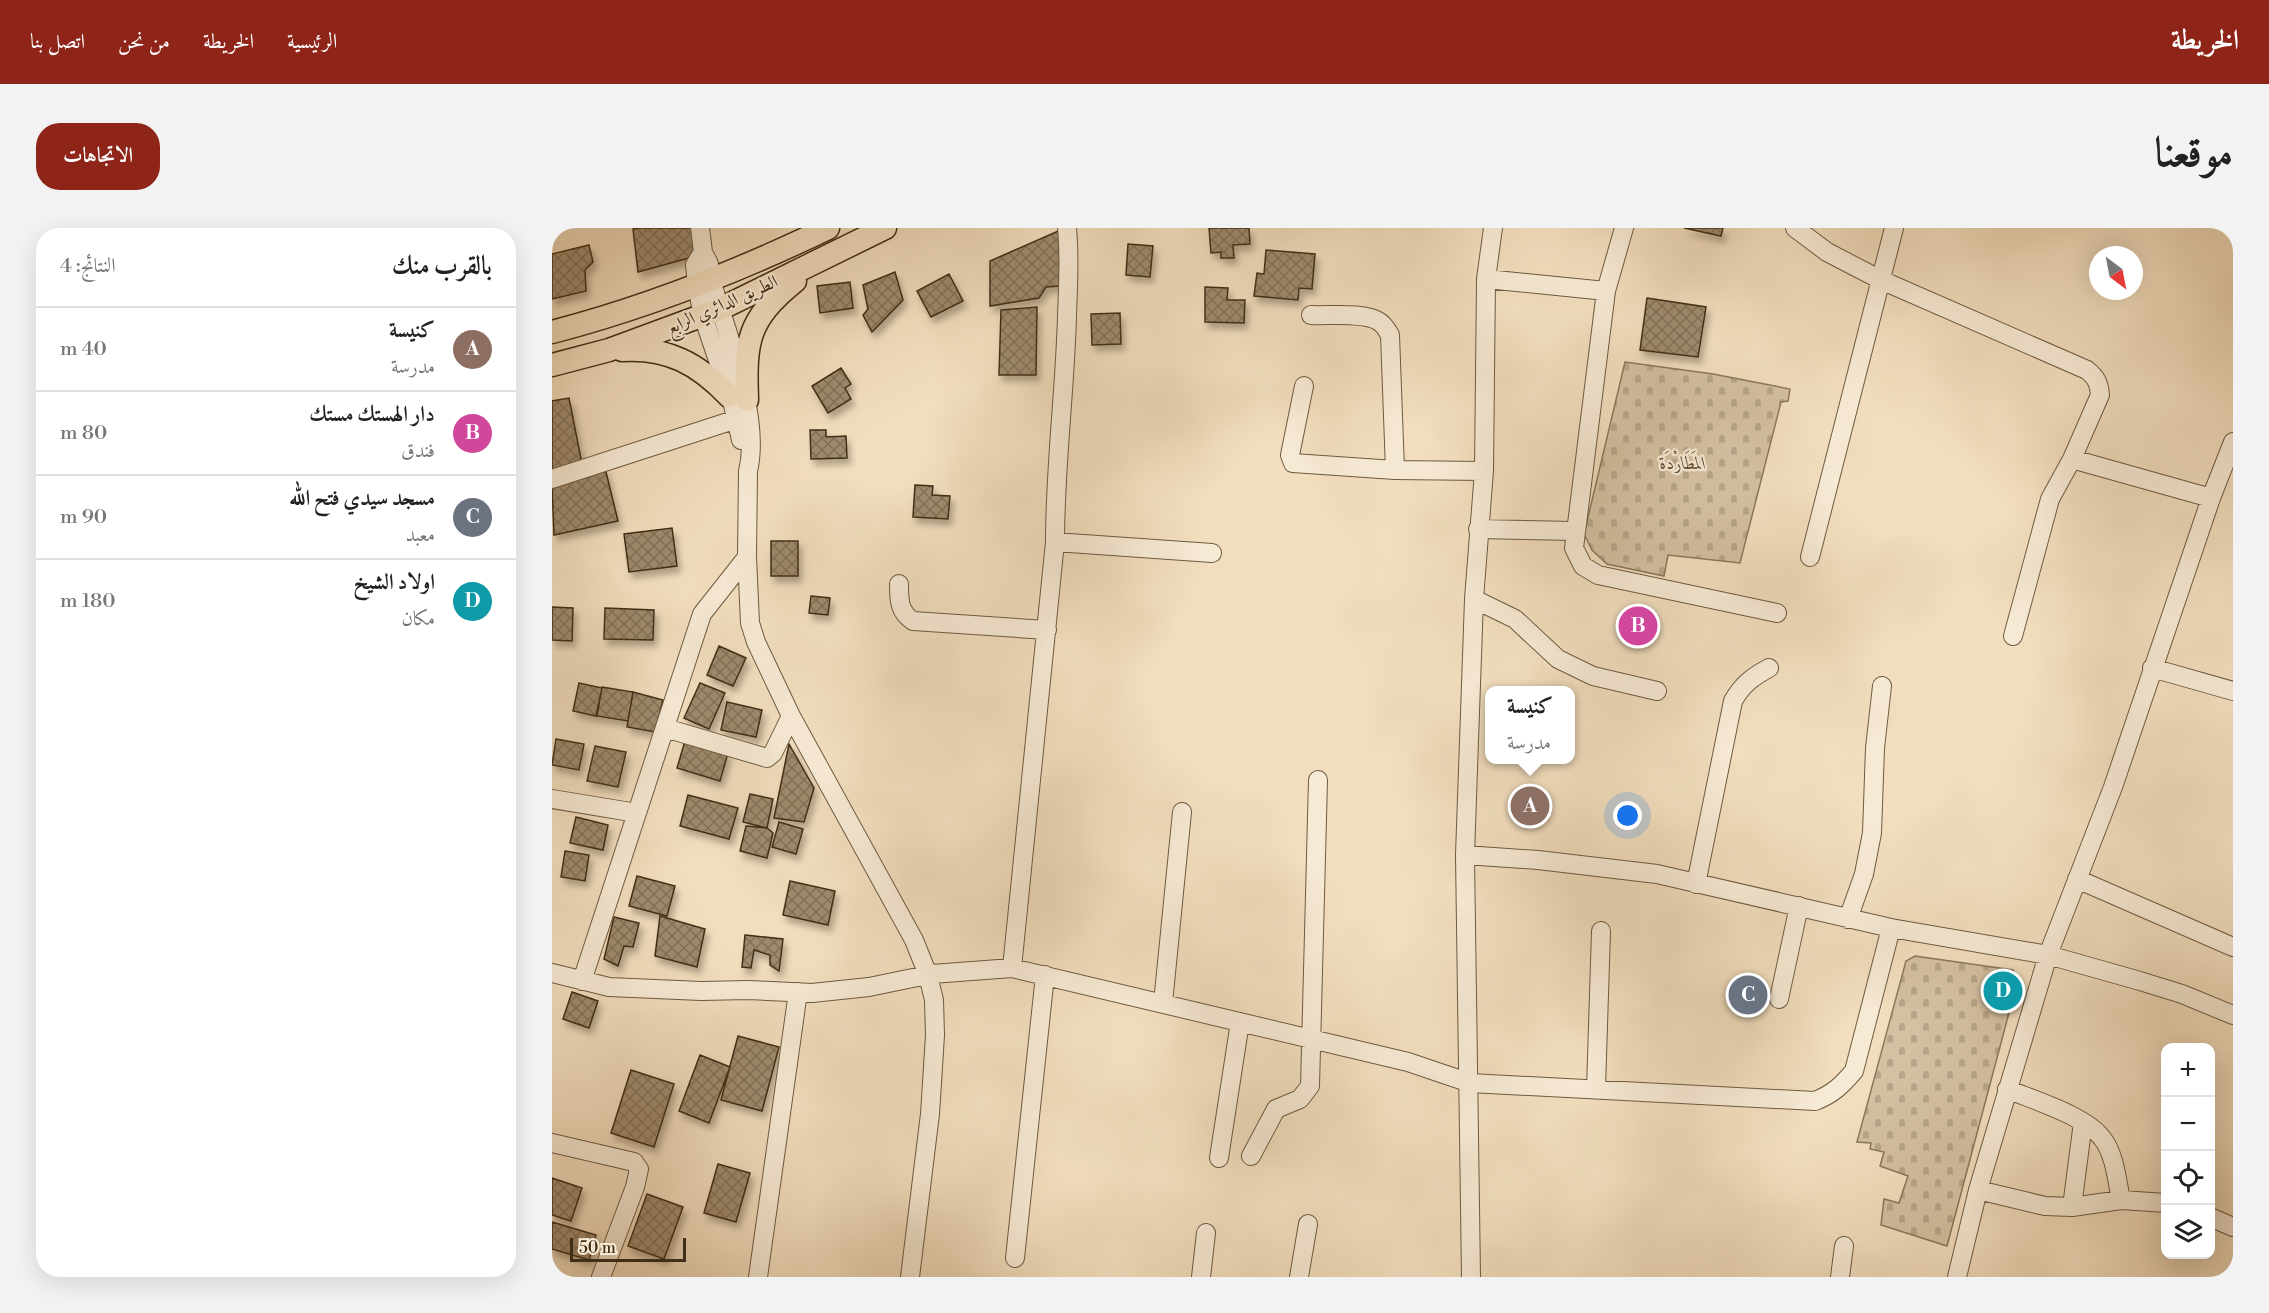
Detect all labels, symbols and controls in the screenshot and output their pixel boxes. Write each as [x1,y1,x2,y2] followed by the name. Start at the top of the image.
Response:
[2171,23,2239,58] text: الخريطة
[30,29,85,55] text: اتصل بنا
[118,29,170,55] text: من نحن
[203,29,254,55] text: الخريطة
[287,29,337,55] text: الرئيسية
[36,123,160,190] button: الاتجاهات
[2155,127,2233,180] text: موقعنا
[2089,246,2143,300] north arrow
[392,250,492,282] text: بالقرب منك
[60,254,116,279] text: النتائج: 4
[663,270,783,344] street label: الطريق الدائري الرابع
[389,317,435,344] text: كنيسة
[60,337,107,362] text: 40 m
[465,337,480,362] text: A
[391,355,435,380] text: مدرسة
[309,401,435,428] text: دار الهستك مستك
[60,421,107,446] text: 80 m
[465,421,480,446] text: B
[401,439,435,464] text: فندق
[1659,449,1706,475] park label: المَطَارْدَة
[289,485,435,512] text: مسجد سيدي فتح الله
[60,505,107,530] text: 90 m
[465,505,480,530] text: C
[406,523,435,548] text: معبد
[353,569,435,596] text: اولاد الشيخ
[60,589,115,614] text: 180 m
[465,589,480,614] text: D
[1618,604,1658,648] pin: B
[401,607,435,632] text: مكان
[1485,686,1575,764] popup
[1507,693,1553,720] text: كنيسة
[1507,731,1551,756] text: مدرسة
[1510,784,1550,828] pin: A
[1613,801,1642,830] your location
[1984,968,2022,1014] pin: D
[1728,972,1768,1017] pin: C
[2161,1043,2215,1259] map controls
[2161,1043,2215,1097] button: +
[2161,1097,2215,1151] button: −
[2161,1151,2215,1205] button: locate
[2161,1205,2215,1259] button: layers
[570,1235,686,1262] scale bar
[579,1238,616,1258] text: 50 m

